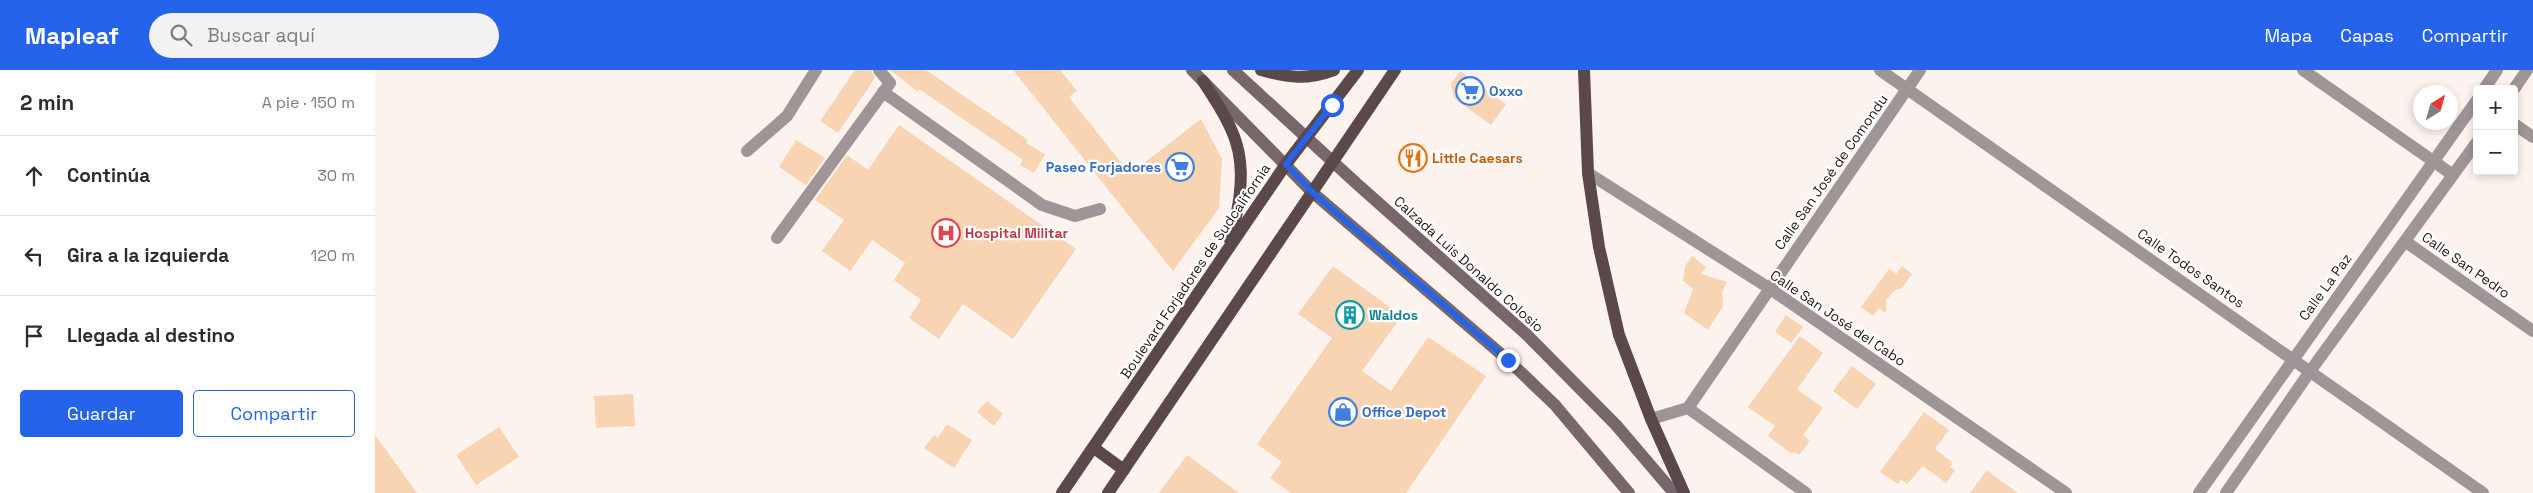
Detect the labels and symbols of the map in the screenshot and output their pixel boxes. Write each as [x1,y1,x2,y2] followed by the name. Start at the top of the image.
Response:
[1455,76,1485,106] supermarket icon: Oxxo
[1489,82,1523,100] place label: Oxxo
[2413,85,2458,130] north arrow
[1770,91,1892,253] street label: Calle San José de Comondu
[1321,94,1344,117] route start
[1398,143,1428,173] restaurant icon: Little Caesars
[1432,149,1523,167] place label: Little Caesars
[1165,152,1195,182] supermarket icon: Paseo Forjadores
[1046,158,1161,176] place label: Paseo Forjadores
[1116,160,1274,382] street label: Boulevard Forjadores de Sudcalifornia
[1390,192,1548,336] street label: Calzada Luis Donaldo Colosio
[931,218,961,248] hospital icon: Hospital Militar
[965,224,1068,242] place label: Hospital Militar
[2134,224,2248,312] street label: Calle Todos Santos
[2418,228,2514,302] street label: Calle San Pedro
[2295,250,2355,324] street label: Calle La Paz
[1767,266,1909,370] street label: Calle San José del Cabo
[1335,300,1365,330] building icon: Waldos
[1369,306,1418,324] place label: Waldos
[1497,349,1520,372] route end
[1328,397,1358,427] shop icon: Office Depot
[1362,403,1446,421] place label: Office Depot

